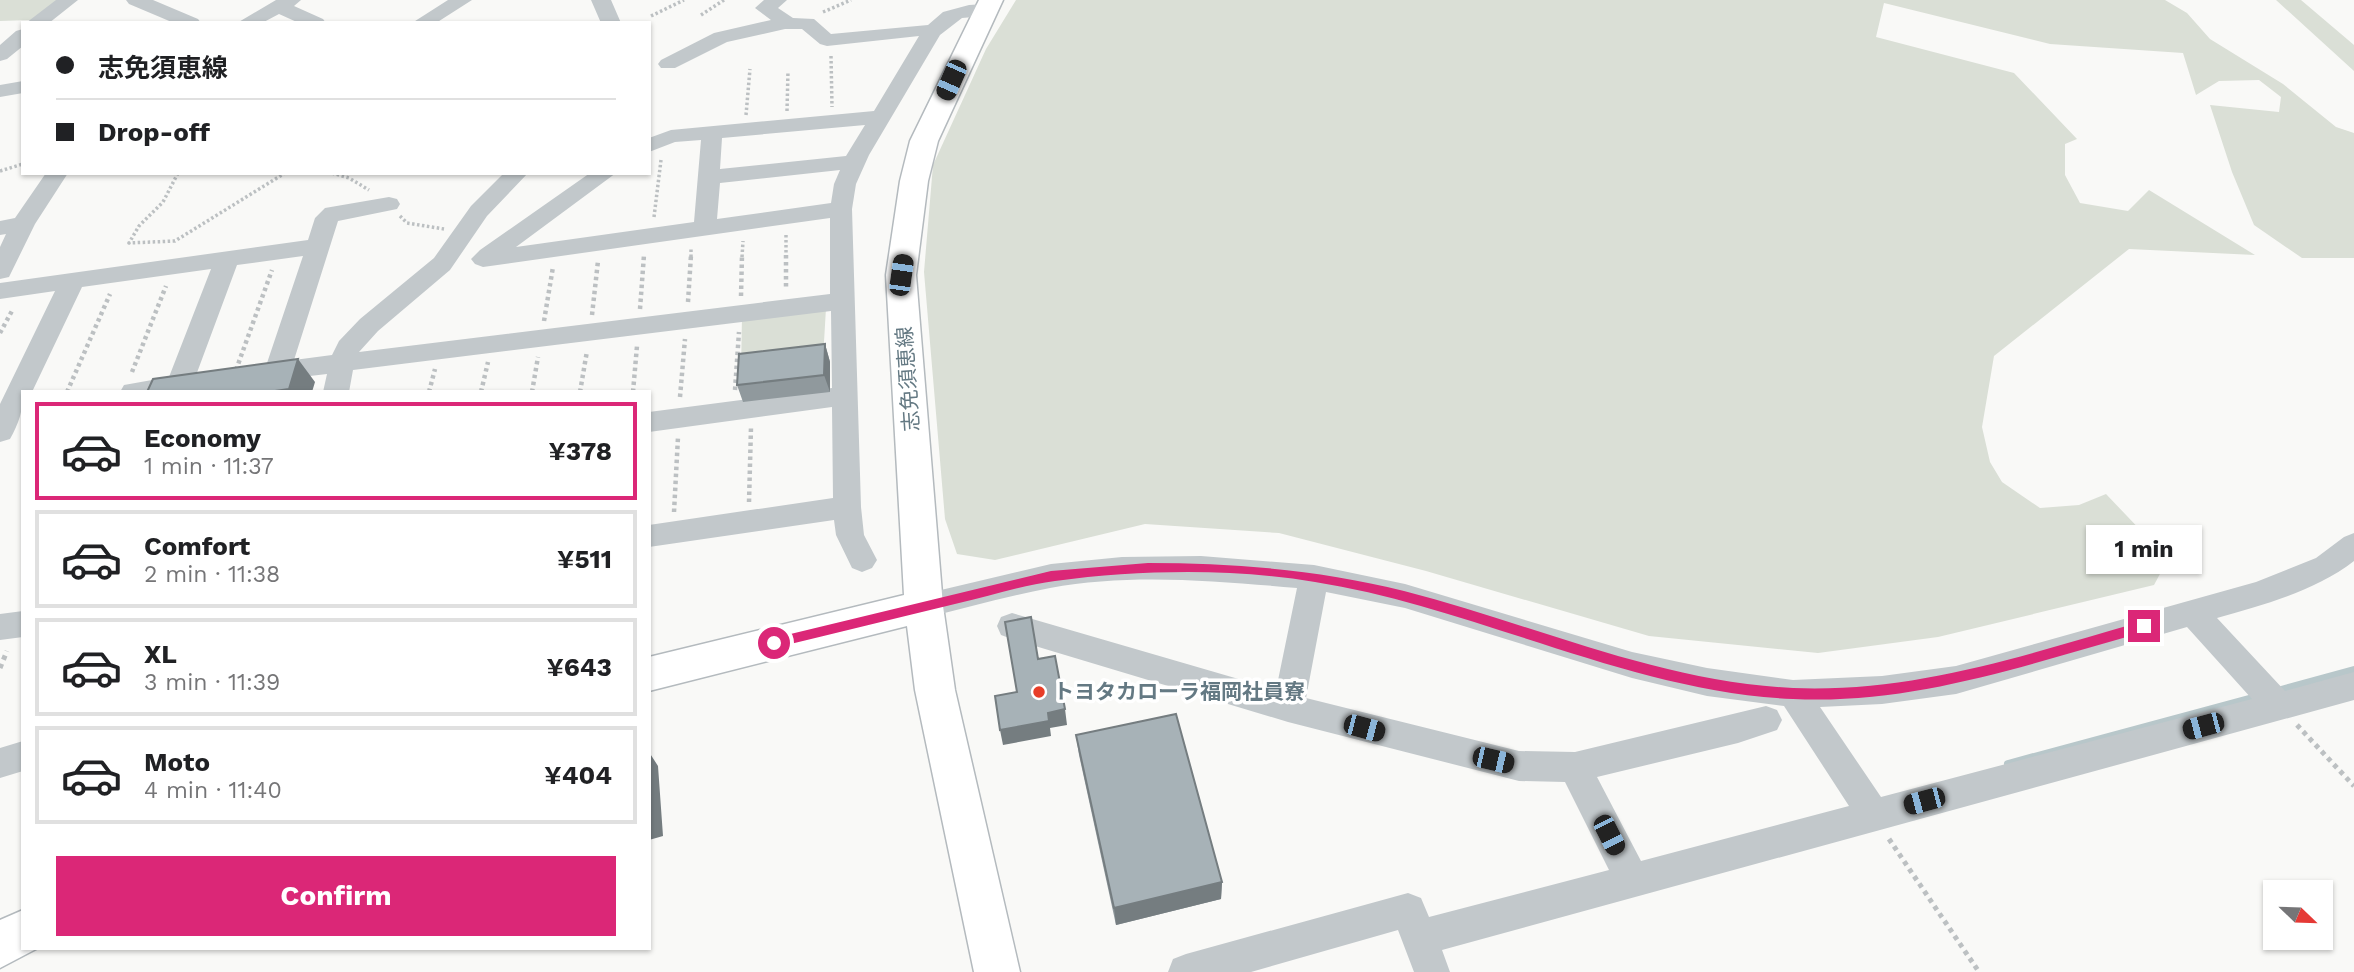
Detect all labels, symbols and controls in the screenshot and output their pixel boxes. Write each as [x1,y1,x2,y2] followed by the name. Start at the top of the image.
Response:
[98,53,228,83] text: 志免須恵線
[933,57,970,103] car
[98,117,210,147] text: Drop-off
[888,253,915,297] car
[891,326,924,432] street label: 志免須恵線
[60,420,123,483] icon: car
[144,423,261,453] text: Economy
[548,436,612,466] text: ¥378
[144,453,274,480] text: 1 min · 11:37
[2086,524,2202,574] callout: 1 min
[60,528,123,591] icon: car
[144,531,250,561] text: Comfort
[2114,536,2174,563] text: 1 min
[557,544,612,574] text: ¥511
[144,561,280,588] text: 2 min · 11:38
[2128,610,2160,642] route end
[758,627,790,659] route start
[60,636,123,699] icon: car
[144,639,177,669] text: XL
[546,652,612,682] text: ¥643
[144,669,280,696] text: 3 min · 11:39
[1053,679,1305,704] place label: トヨタカローラ福岡社員寮
[1031,684,1047,700] marker: トヨタカローラ福岡社員寮
[2180,710,2227,742] car
[1341,712,1388,744] car
[60,744,123,807] icon: car
[1471,745,1516,775] car
[144,747,210,777] text: Moto
[544,760,612,790] text: ¥404
[144,777,282,804] text: 4 min · 11:40
[1901,785,1948,817] car
[1591,812,1628,858] car
[56,856,616,936] button: Confirm
[2263,880,2333,950] north arrow
[2263,880,2333,950] map controls

